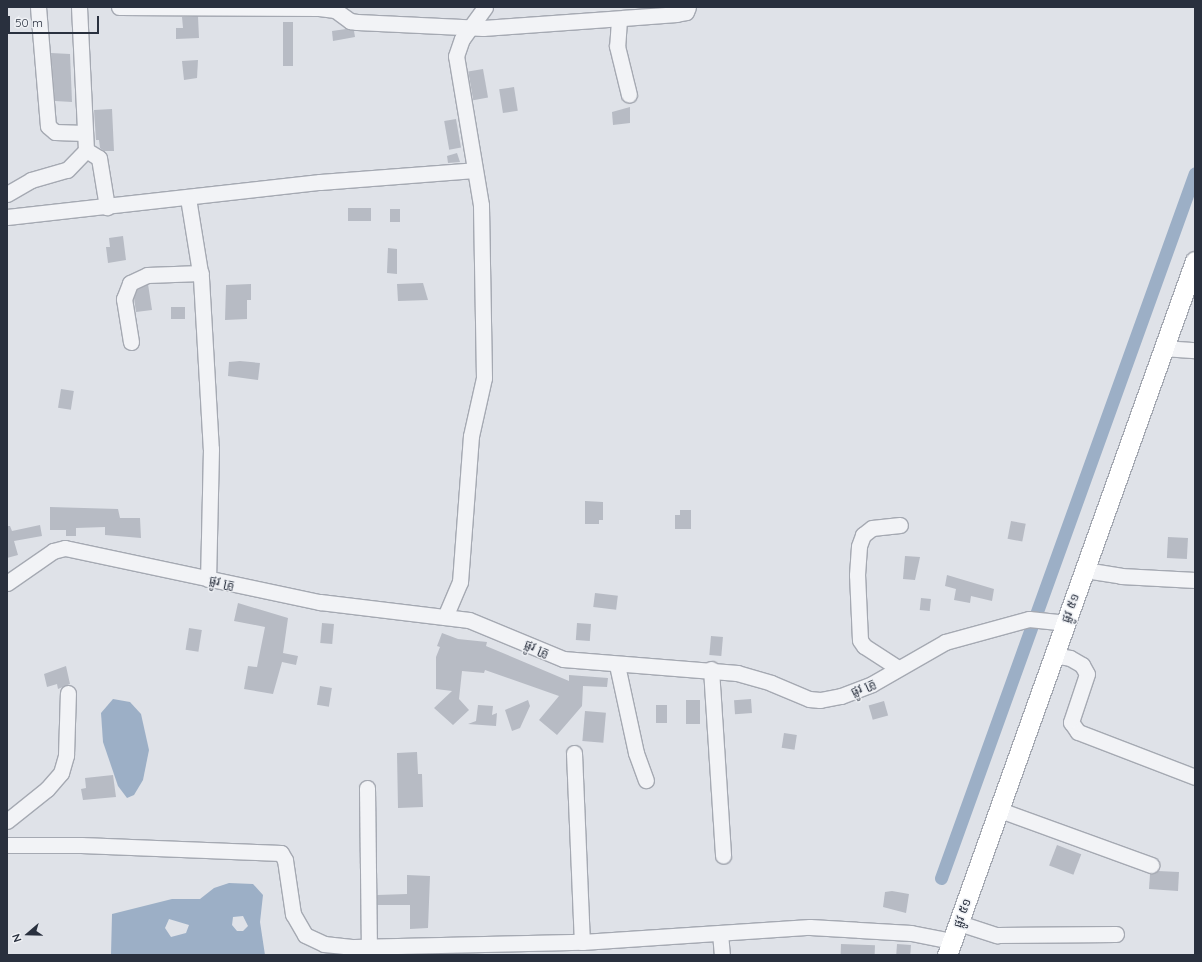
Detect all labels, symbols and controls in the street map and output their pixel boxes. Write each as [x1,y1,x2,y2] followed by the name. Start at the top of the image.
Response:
[10,8,101,34] scale bar
[15,15,43,30] text: 50 m
[208,572,236,592] street label: ផ្លូវ គ្រូ
[1058,591,1082,625] street label: ផ្លូវ ៥១
[522,636,552,660] street label: ផ្លូវ គ្រូ
[848,675,878,699] street label: ផ្លូវ គ្រូ
[950,896,974,930] street label: ផ្លូវ ៥១
[8,914,48,954] north arrow
[9,932,25,944] text: N

